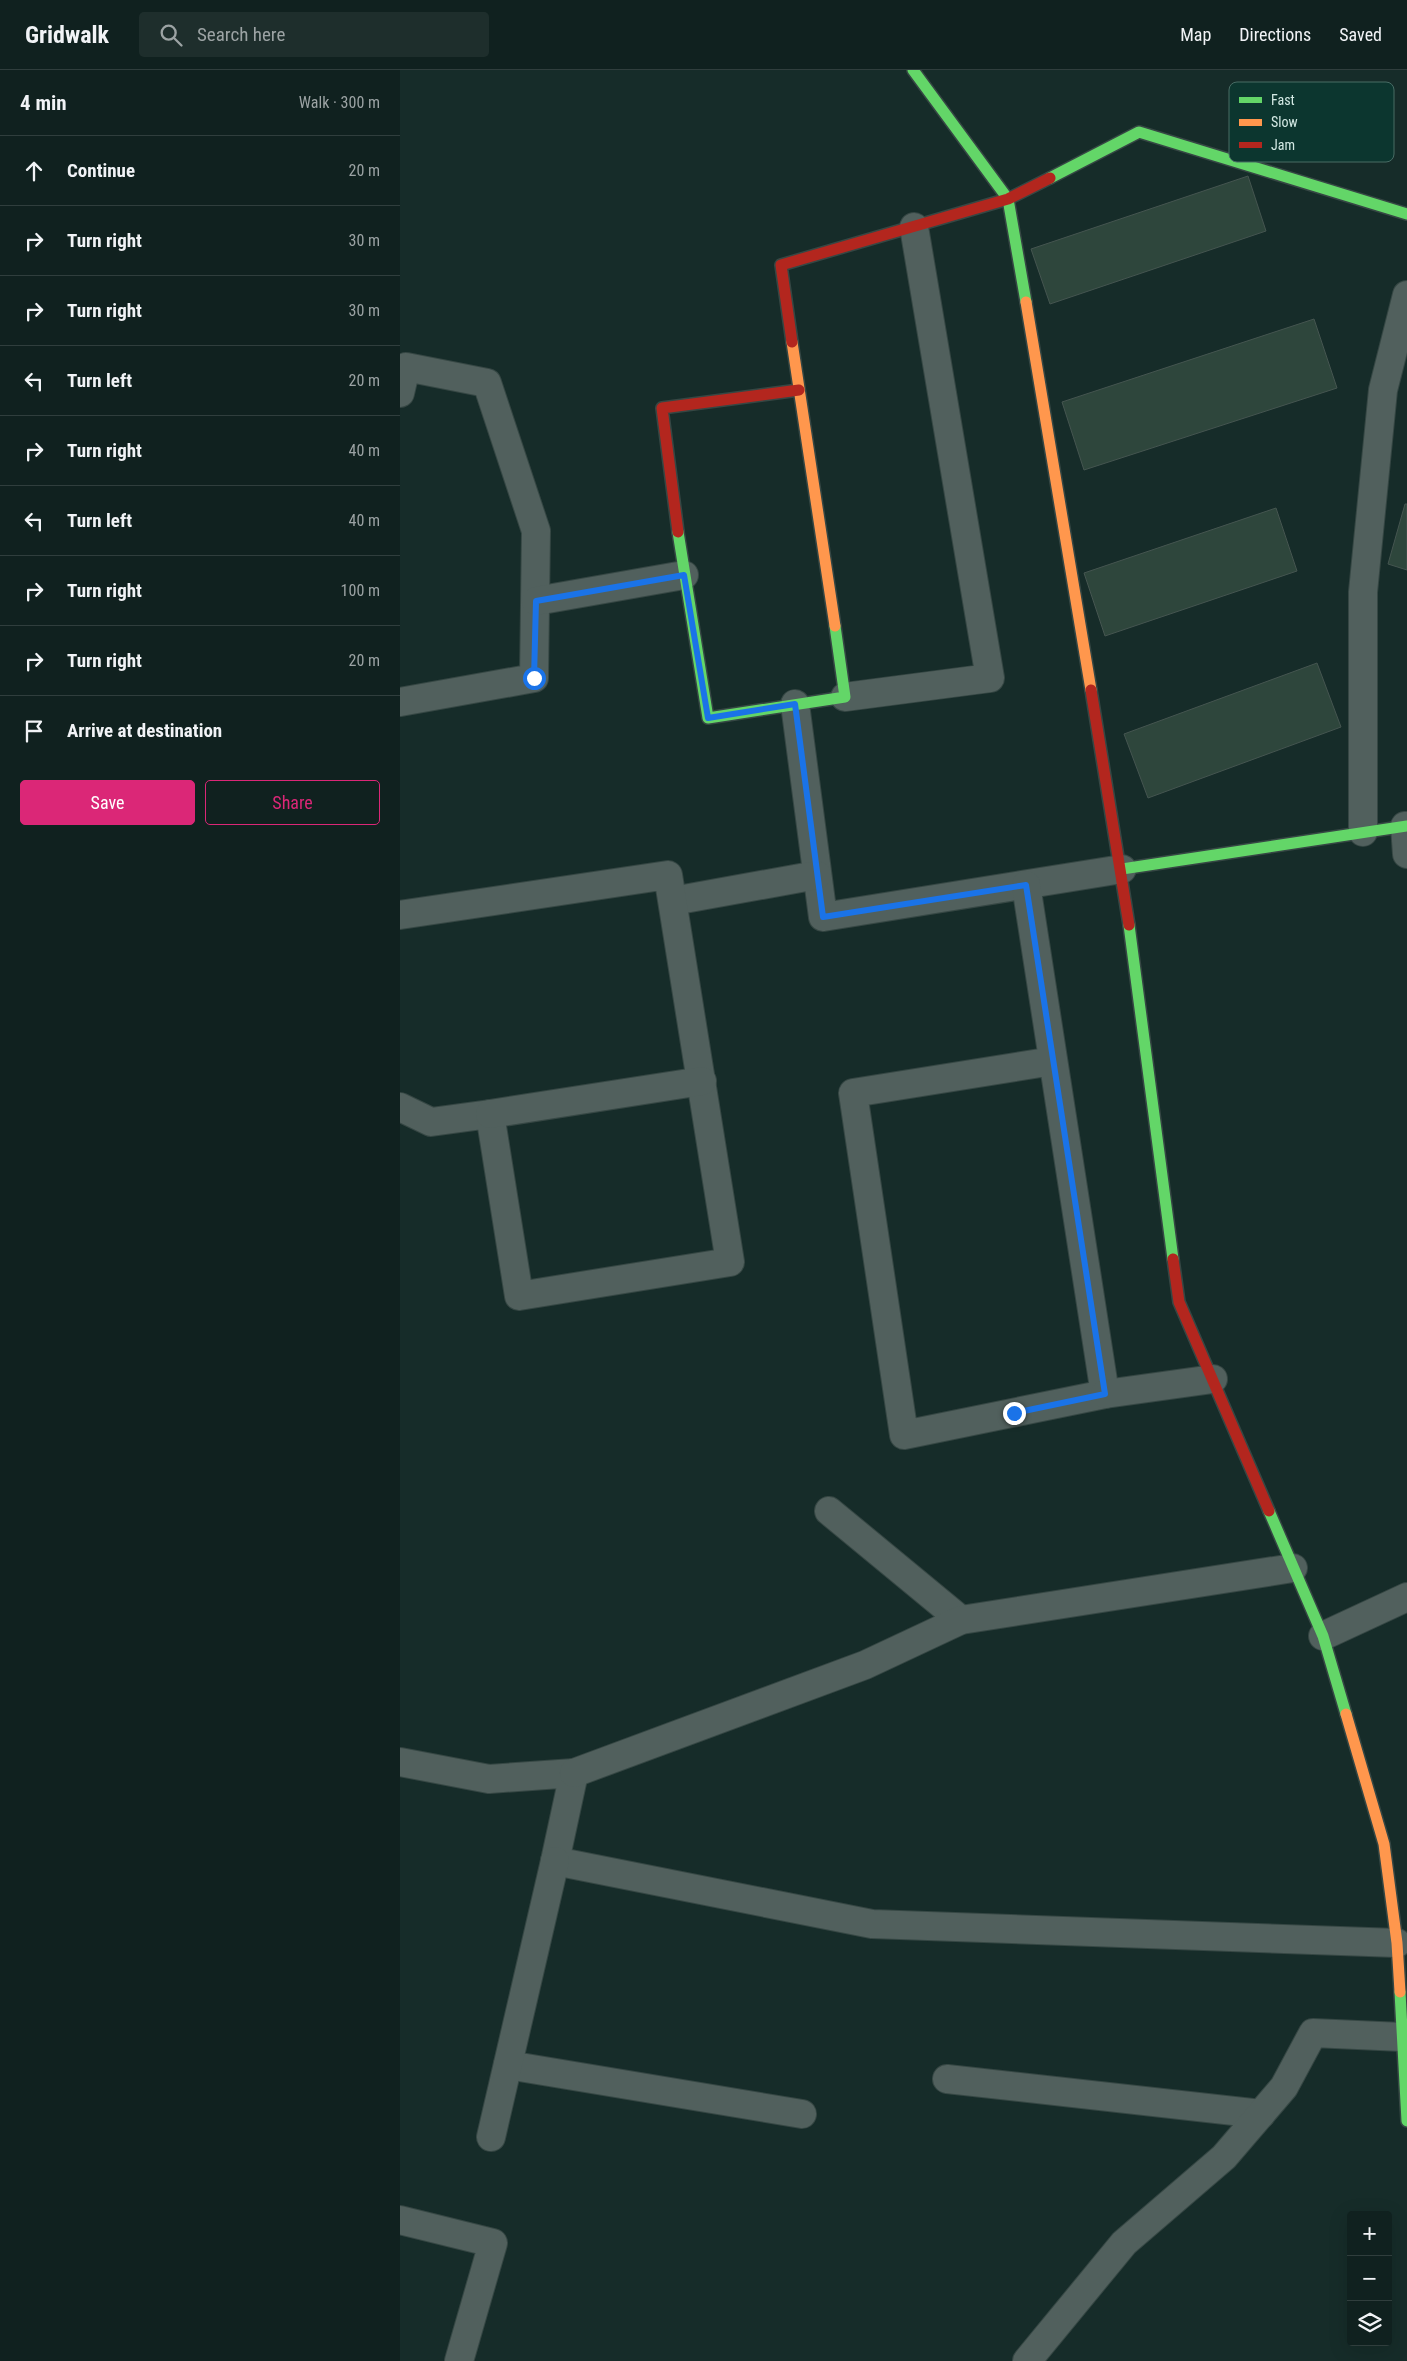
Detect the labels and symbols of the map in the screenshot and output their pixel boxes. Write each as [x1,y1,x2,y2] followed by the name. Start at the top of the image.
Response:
[1229,82,1394,162] legend
[1271,92,1295,108] text: Fast
[1271,114,1298,130] text: Slow
[1271,137,1295,153] text: Jam
[523,667,546,690] route start
[1003,1402,1026,1425] route end

